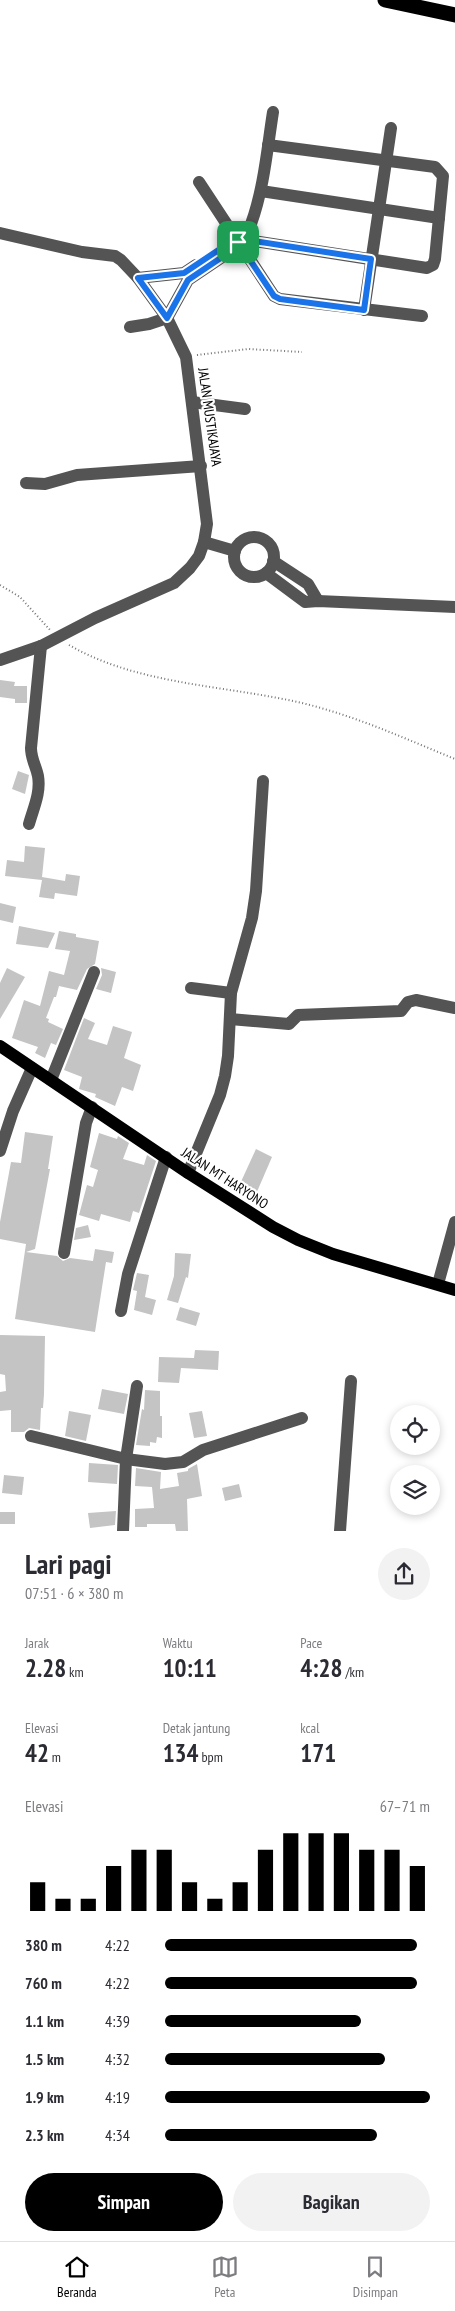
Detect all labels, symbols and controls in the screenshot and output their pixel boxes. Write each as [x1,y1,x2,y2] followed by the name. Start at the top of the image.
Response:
[217,221,259,263] pin
[224,228,252,256] icon: arrive
[194,366,226,468] street label: JALAN MUSTIKAJAYA
[177,1143,272,1213] street label: JALAN MT HARYONO
[390,1405,440,1515] map controls
[390,1405,440,1455] button: locate
[390,1465,440,1515] button: layers
[25,1545,111,1582] text: Lari pagi
[378,1548,430,1600] button: share
[25,1583,123,1603] text: 07:51 · 6 × 380 m
[25,1634,49,1652] text: Jarak
[163,1634,193,1652] text: Waktu
[300,1634,322,1652] text: Pace
[25,1652,66,1684] text: 2.28
[163,1652,217,1684] text: 10:11
[300,1652,342,1684] text: 4:28
[66,1663,84,1681] text: km
[342,1663,364,1681] text: /km
[25,1719,59,1737] text: Elevasi
[163,1719,230,1737] text: Detak jantung
[300,1719,319,1737] text: kcal
[25,1737,49,1769] text: 42
[163,1737,199,1769] text: 134
[300,1737,336,1769] text: 171
[49,1748,61,1766] text: m
[199,1748,223,1766] text: bpm
[25,1796,63,1816] text: Elevasi
[380,1796,430,1816] text: 67–71 m
[25,1935,62,1955] text: 380 m
[105,1935,130,1955] text: 4:22
[25,1973,62,1993] text: 760 m
[105,1973,130,1993] text: 4:22
[25,2011,64,2031] text: 1.1 km
[105,2011,130,2031] text: 4:39
[25,2049,64,2069] text: 1.5 km
[105,2049,130,2069] text: 4:32
[25,2087,64,2107] text: 1.9 km
[105,2087,130,2107] text: 4:19
[25,2125,64,2145] text: 2.3 km
[105,2125,130,2145] text: 4:34
[25,2173,223,2231] button: Simpan
[233,2173,430,2231] button: Bagikan
[57,2253,97,2301] tab: Beranda
[211,2253,239,2301] tab: Peta
[353,2253,398,2301] tab: Disimpan

